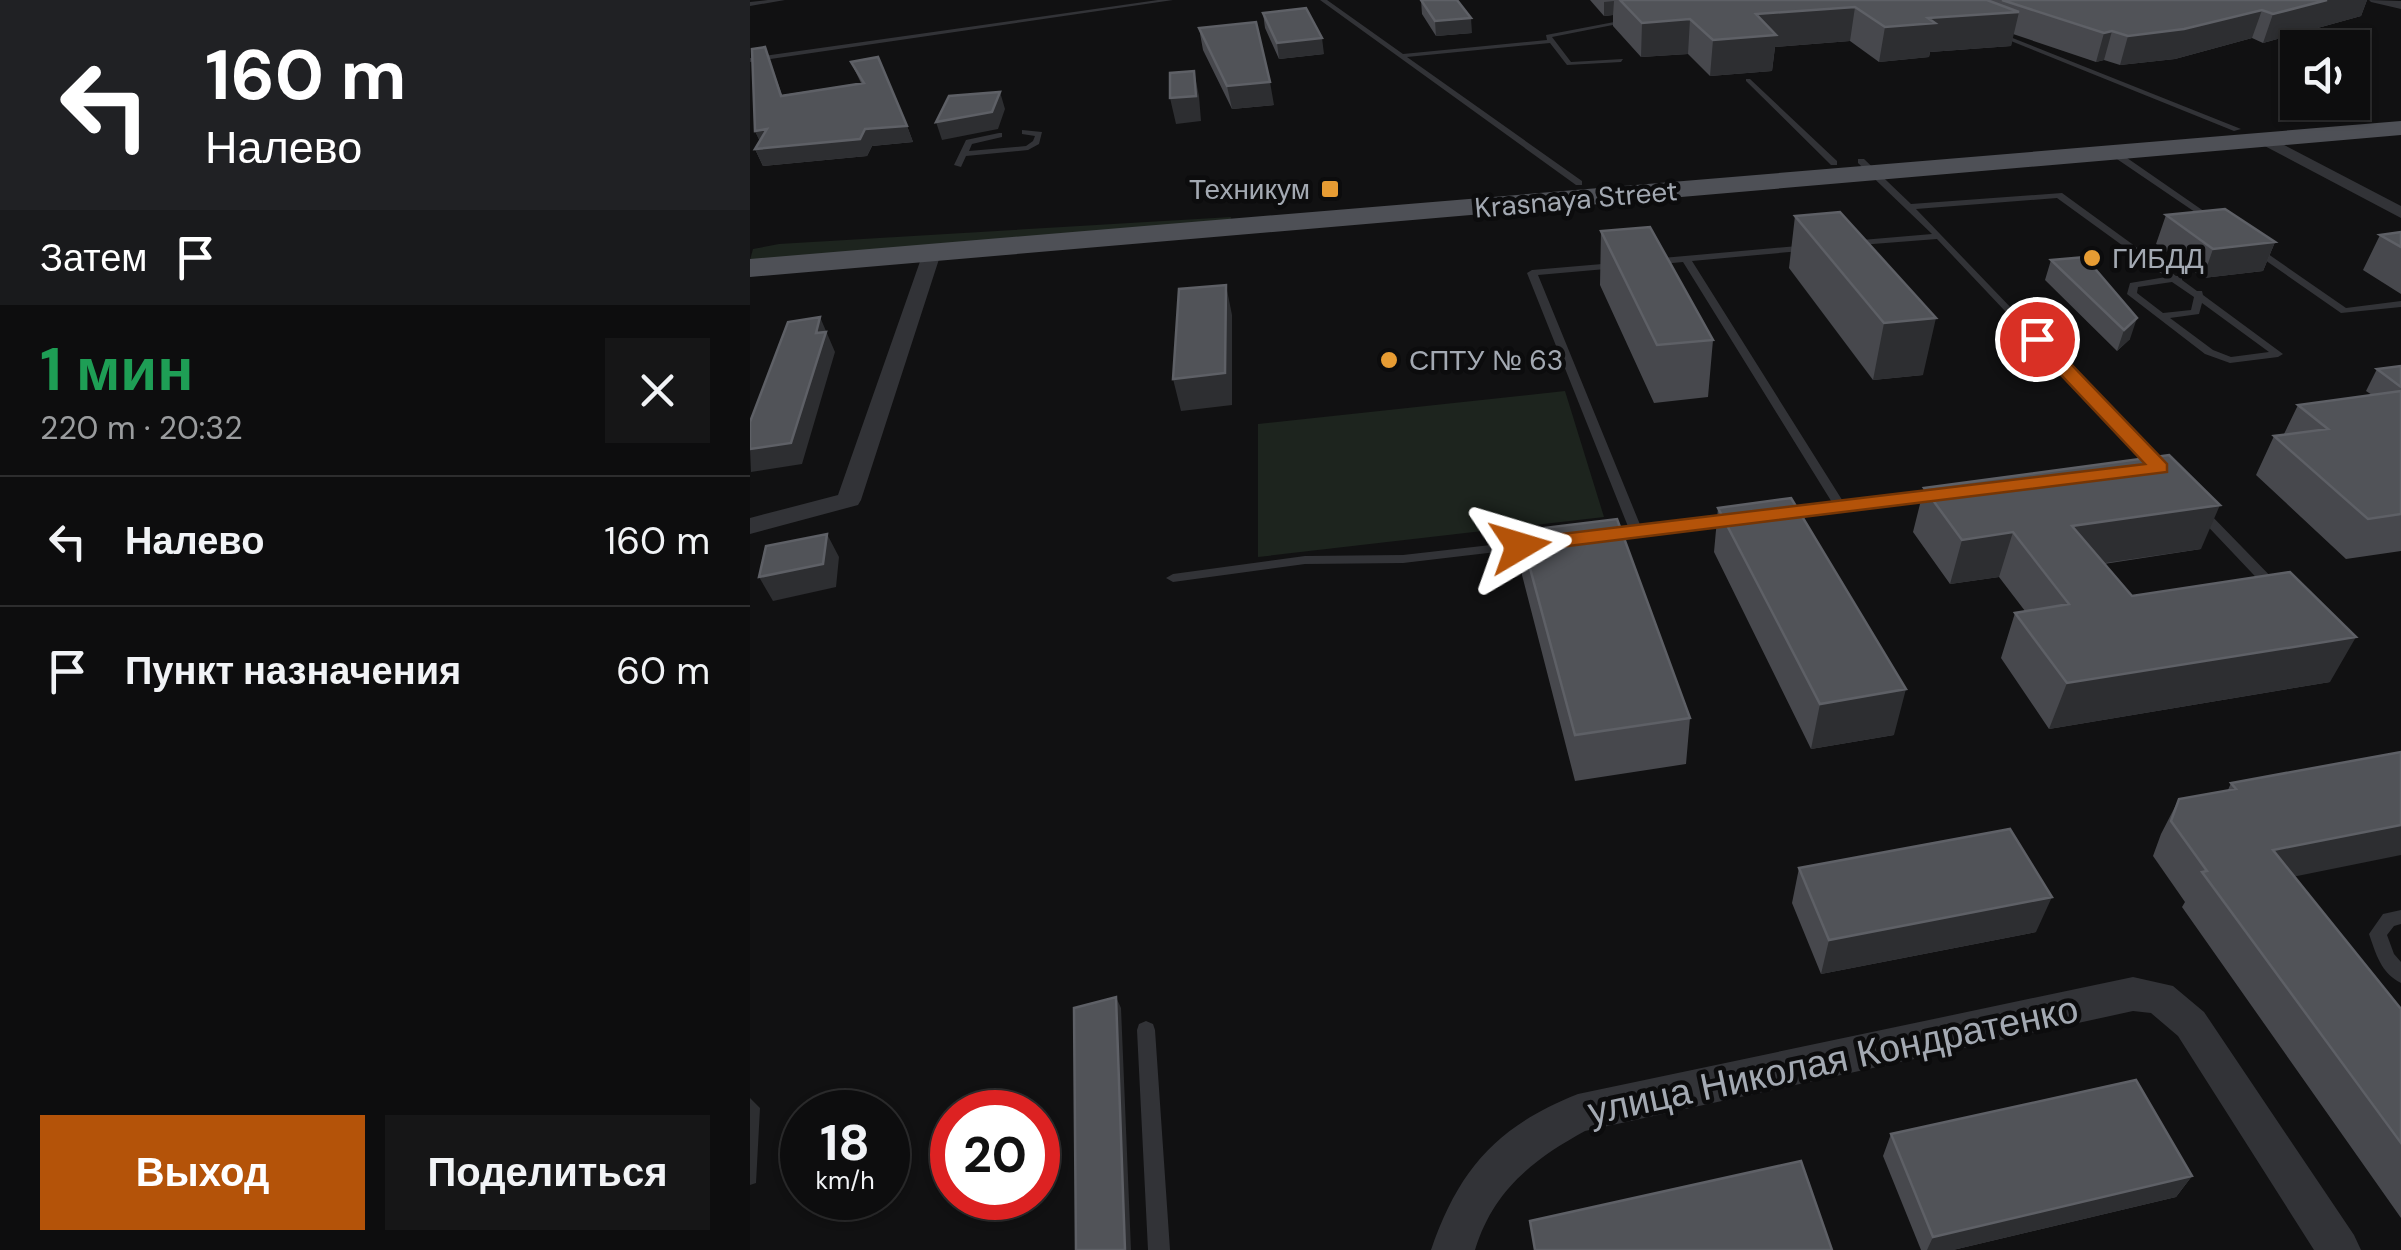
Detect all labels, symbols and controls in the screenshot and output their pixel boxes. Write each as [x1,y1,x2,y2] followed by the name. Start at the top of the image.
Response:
[205,30,406,121] text: 160 m
[2280,30,2370,120] map controls
[2280,30,2370,120] button: sound
[40,40,170,170] icon: left
[205,118,362,177] text: Налево
[1189,171,1310,208] place label: Техникум
[1473,172,1679,227] street label: Krasnaya Street
[1319,178,1341,200] marker: Техникум
[168,230,223,285] icon: arrive
[40,233,148,283] text: Затем
[2112,240,2204,277] place label: ГИБДД
[2081,247,2103,269] marker: ГИБДД
[1995,297,2080,382] pin
[2010,312,2065,367] icon: arrive
[40,330,193,409] text: 1 мин
[605,338,710,443] button: close
[1409,342,1563,379] place label: СПТУ № 63
[1378,349,1400,371] marker: СПТУ № 63
[40,407,243,449] text: 220 m · 20:32
[1468,494,1572,598] position arrow
[40,514,95,569] icon: left
[125,516,264,566] text: Налево
[604,516,710,566] text: 160 m
[40,644,95,699] icon: arrive
[125,646,461,696] text: Пункт назначения
[616,646,710,696] text: 60 m
[1583,984,2083,1136] street label: улица Николая Кондратенко
[930,1090,1060,1220] speed limit sign: 20
[820,1110,870,1176] text: 18
[40,1115,365,1230] button: Выход
[385,1115,710,1230] button: Поделиться
[815,1164,875,1197] text: km/h

